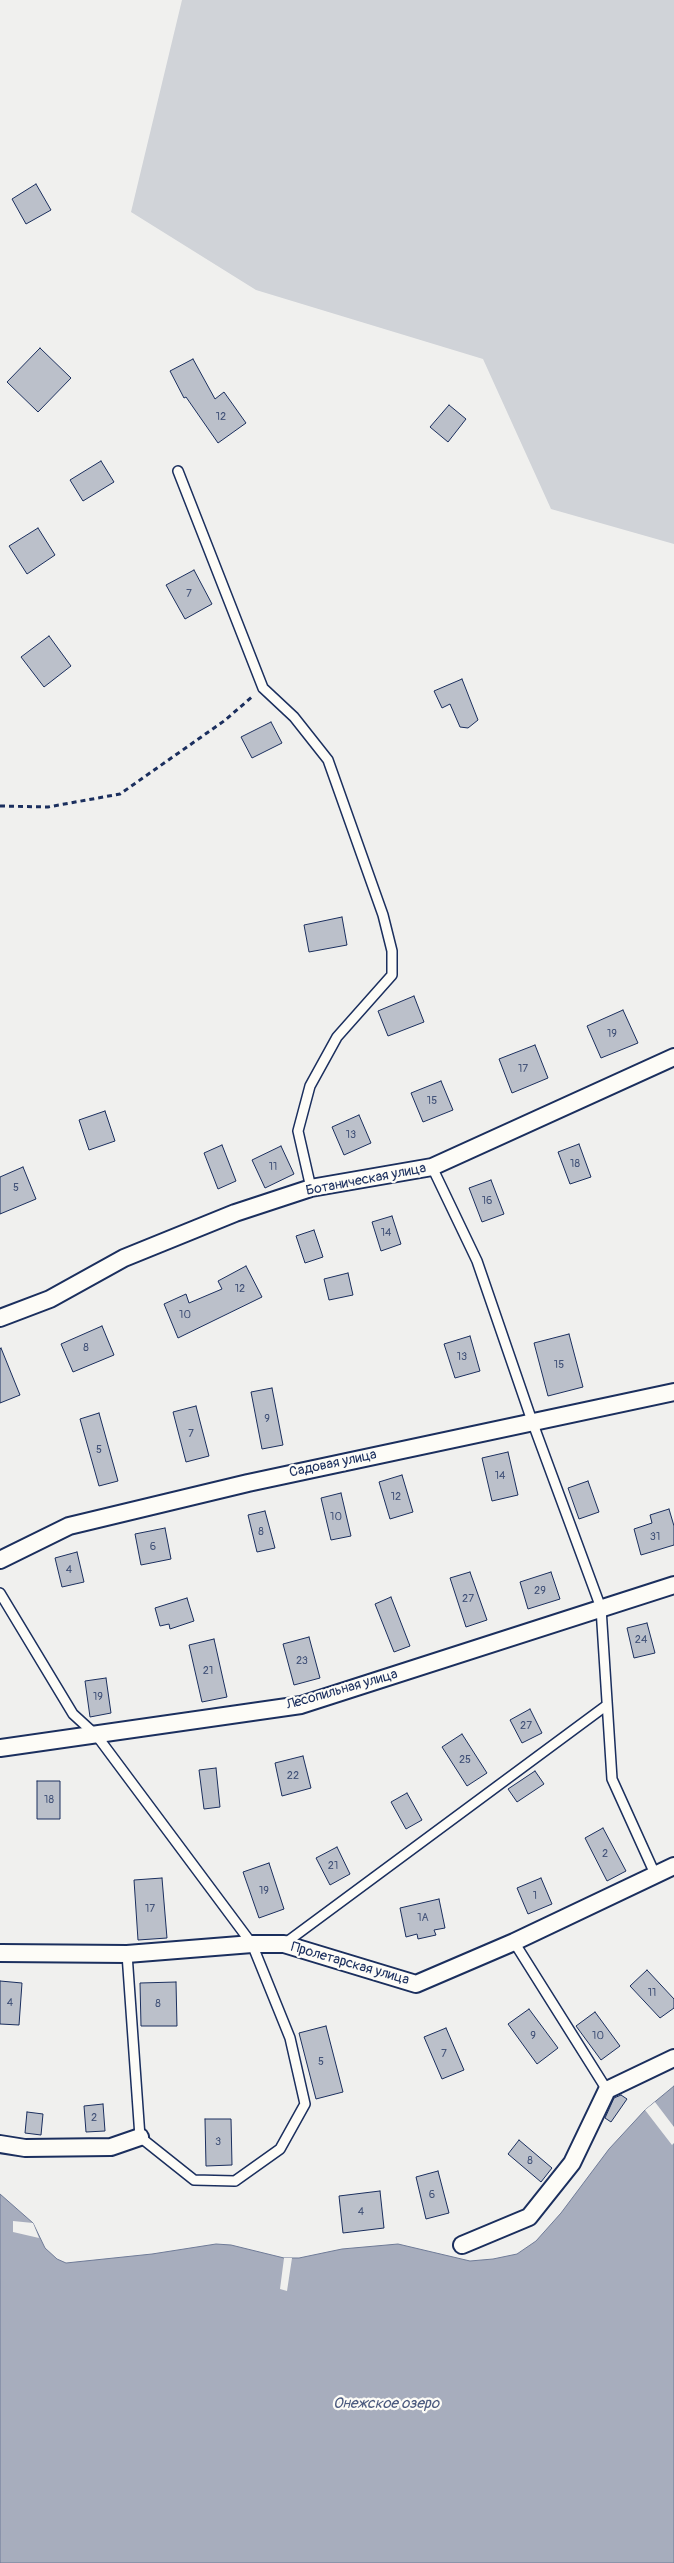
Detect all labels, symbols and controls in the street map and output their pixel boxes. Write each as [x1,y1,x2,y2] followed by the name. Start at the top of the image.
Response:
[216,410,226,424] house number: 12
[186,587,192,601] house number: 7
[607,1027,617,1041] house number: 19
[518,1062,528,1076] house number: 17
[427,1094,437,1108] house number: 15
[346,1128,356,1142] house number: 13
[570,1157,580,1171] house number: 18
[269,1160,277,1174] house number: 11
[305,1160,427,1200] street label: Ботаническая улица
[13,1181,19,1195] house number: 5
[482,1194,492,1208] house number: 16
[381,1226,391,1240] house number: 14
[235,1282,245,1296] house number: 12
[179,1308,191,1322] house number: 10
[83,1341,89,1355] house number: 8
[457,1350,467,1364] house number: 13
[554,1358,564,1372] house number: 15
[264,1412,270,1426] house number: 9
[188,1427,194,1441] house number: 7
[96,1443,102,1457] house number: 5
[288,1447,378,1481] street label: Садовая улица
[495,1469,505,1483] house number: 14
[391,1490,401,1504] house number: 12
[330,1510,342,1524] house number: 10
[258,1525,264,1539] house number: 8
[650,1530,660,1544] house number: 31
[150,1540,156,1554] house number: 6
[66,1563,72,1577] house number: 4
[534,1584,546,1598] house number: 29
[462,1592,474,1606] house number: 27
[635,1633,647,1647] house number: 24
[296,1654,308,1668] house number: 23
[203,1664,213,1678] house number: 21
[284,1666,400,1714] street label: Лесопильная улица
[93,1690,103,1704] house number: 19
[520,1719,532,1733] house number: 27
[459,1753,471,1767] house number: 25
[287,1769,299,1783] house number: 22
[44,1793,54,1807] house number: 18
[602,1847,608,1861] house number: 2
[328,1859,338,1873] house number: 21
[259,1884,269,1898] house number: 19
[533,1889,537,1903] house number: 1
[145,1902,155,1916] house number: 17
[417,1911,429,1925] house number: 1А
[289,1939,411,1989] street label: Пролетарская улица
[648,1986,656,2000] house number: 11
[7,1996,13,2010] house number: 4
[155,1997,161,2011] house number: 8
[530,2029,536,2043] house number: 9
[592,2029,604,2043] house number: 10
[441,2047,447,2061] house number: 7
[318,2055,324,2069] house number: 5
[91,2111,97,2125] house number: 2
[215,2135,221,2149] house number: 3
[527,2154,533,2168] house number: 8
[429,2188,435,2202] house number: 6
[358,2205,364,2219] house number: 4
[333,2395,439,2413] water label: Онежское озеро

